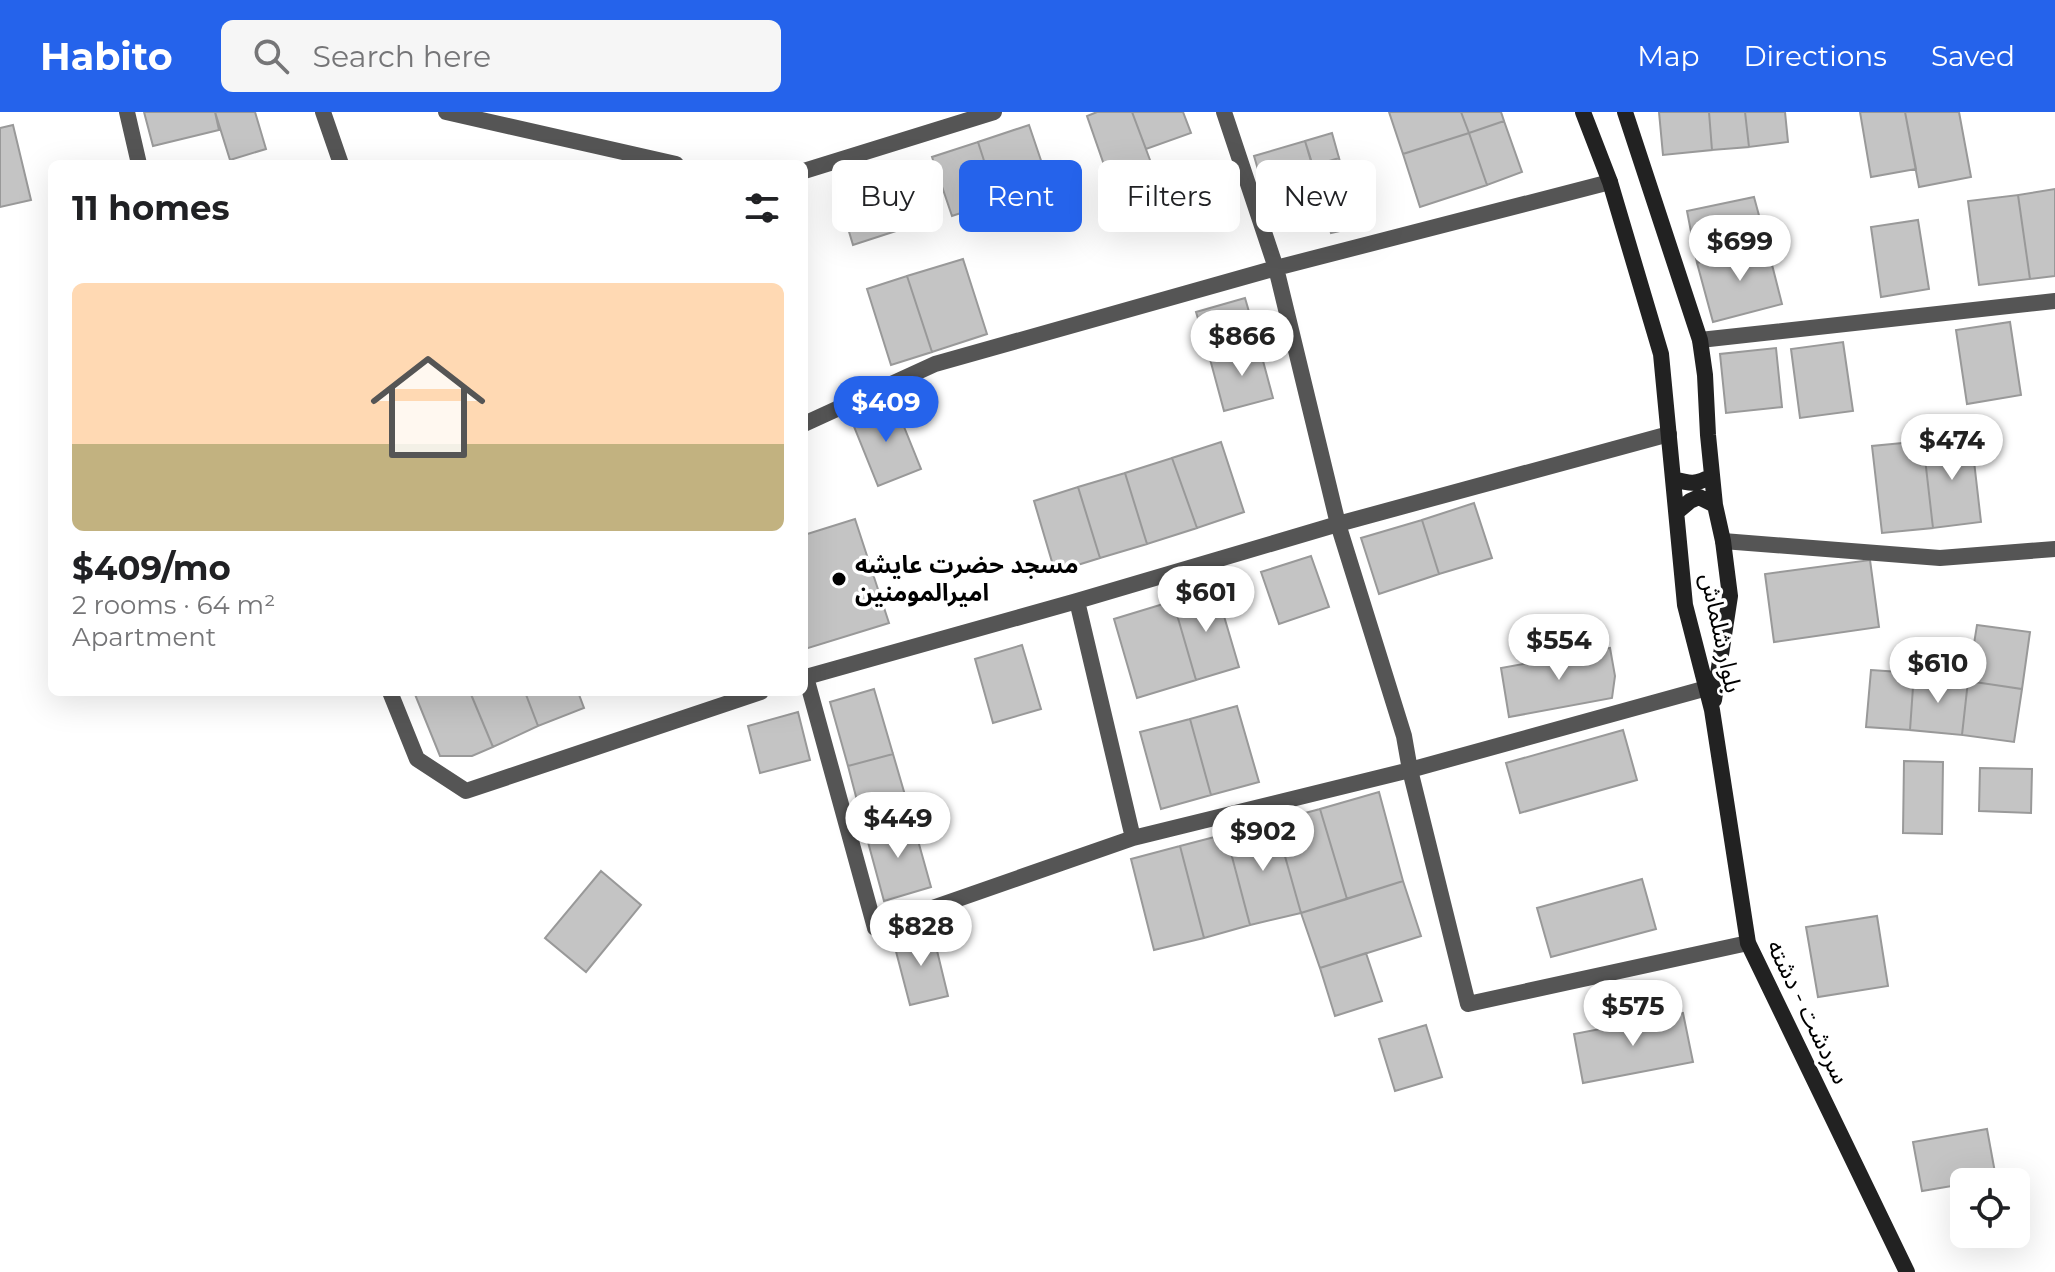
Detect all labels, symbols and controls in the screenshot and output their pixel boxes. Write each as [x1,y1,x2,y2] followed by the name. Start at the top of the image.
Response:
[221,20,781,92] search box
[40,33,173,80] text: Habito
[249,34,293,78] icon: search
[313,38,491,75] text: Search here
[1637,39,1699,73] text: Map
[1743,39,1887,73] text: Directions
[1931,39,2015,73] text: Saved
[832,160,943,232] chip: Buy
[959,160,1082,232] chip: Rent
[1098,160,1240,232] chip: Filters
[1256,160,1376,232] chip: New
[740,186,784,230] icon: filters
[72,187,230,229] text: 11 homes
[1693,215,1787,283] pin: $699
[1707,225,1773,257] text: $699
[1195,310,1289,378] pin: $866
[1209,320,1275,352] text: $866
[356,335,500,479] icon: home
[839,376,933,444] pin: $409
[852,386,920,418] text: $409
[1905,414,1999,482] pin: $474
[1919,424,1985,456] text: $474
[72,547,231,589] text: $409/mo
[855,550,1078,607] place label: مسجد حضرت عایشه امیرالمومنین
[1159,566,1253,634] pin: $601
[830,570,848,588] marker: مسجد حضرت عایشه امیرالمومنین
[1695,570,1748,695] street label: بلوار شلماش
[1176,576,1236,608] text: $601
[72,589,275,621] text: 2 rooms · 64 m²
[1512,614,1606,682] pin: $554
[72,621,216,653] text: Apartment
[1526,624,1592,656] text: $554
[1891,637,1985,705] pin: $610
[1908,647,1969,679] text: $610
[851,792,945,860] pin: $449
[863,802,933,834] text: $449
[1216,805,1310,873] pin: $902
[1230,815,1296,847] text: $902
[874,900,968,968] pin: $828
[888,910,954,942] text: $828
[1761,935,1856,1089] street label: سردشت - دشته
[1586,980,1680,1048] pin: $575
[1602,990,1664,1022] text: $575
[1950,1168,2030,1248] map controls
[1950,1168,2030,1248] button: locate

